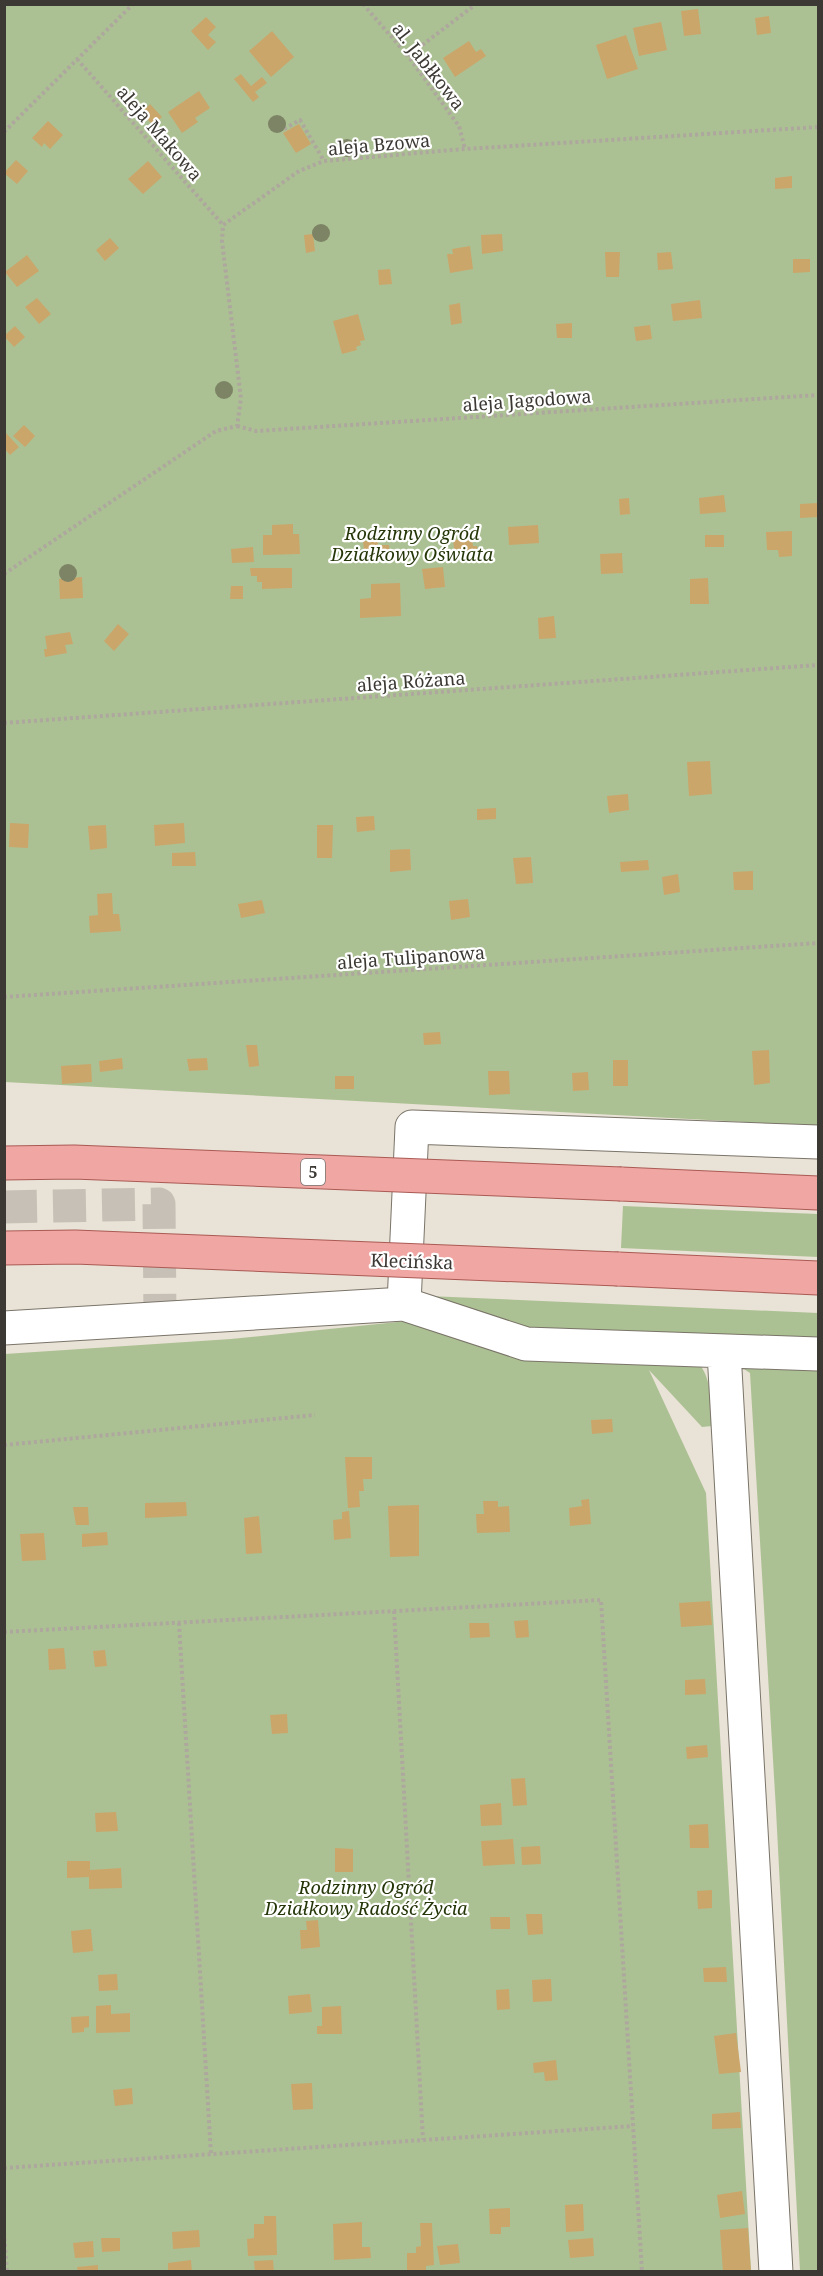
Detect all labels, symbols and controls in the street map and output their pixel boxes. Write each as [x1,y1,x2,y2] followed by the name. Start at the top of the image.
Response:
[387,17,471,115] street label: al. Jabłkowa
[112,80,208,186] street label: aleja Makowa
[327,128,431,160] street label: aleja Bzowa
[462,384,592,416] street label: aleja Jagodowa
[330,521,494,566] park label: Rodzinny Ogród Działkowy Oświata
[356,665,466,697] street label: aleja Różana
[336,940,486,974] street label: aleja Tulipanowa
[301,1159,325,1185] road number: 5
[370,1248,454,1274] street label: Klecińska
[263,1875,468,1920] park label: Rodzinny Ogród Działkowy Radość Życia

